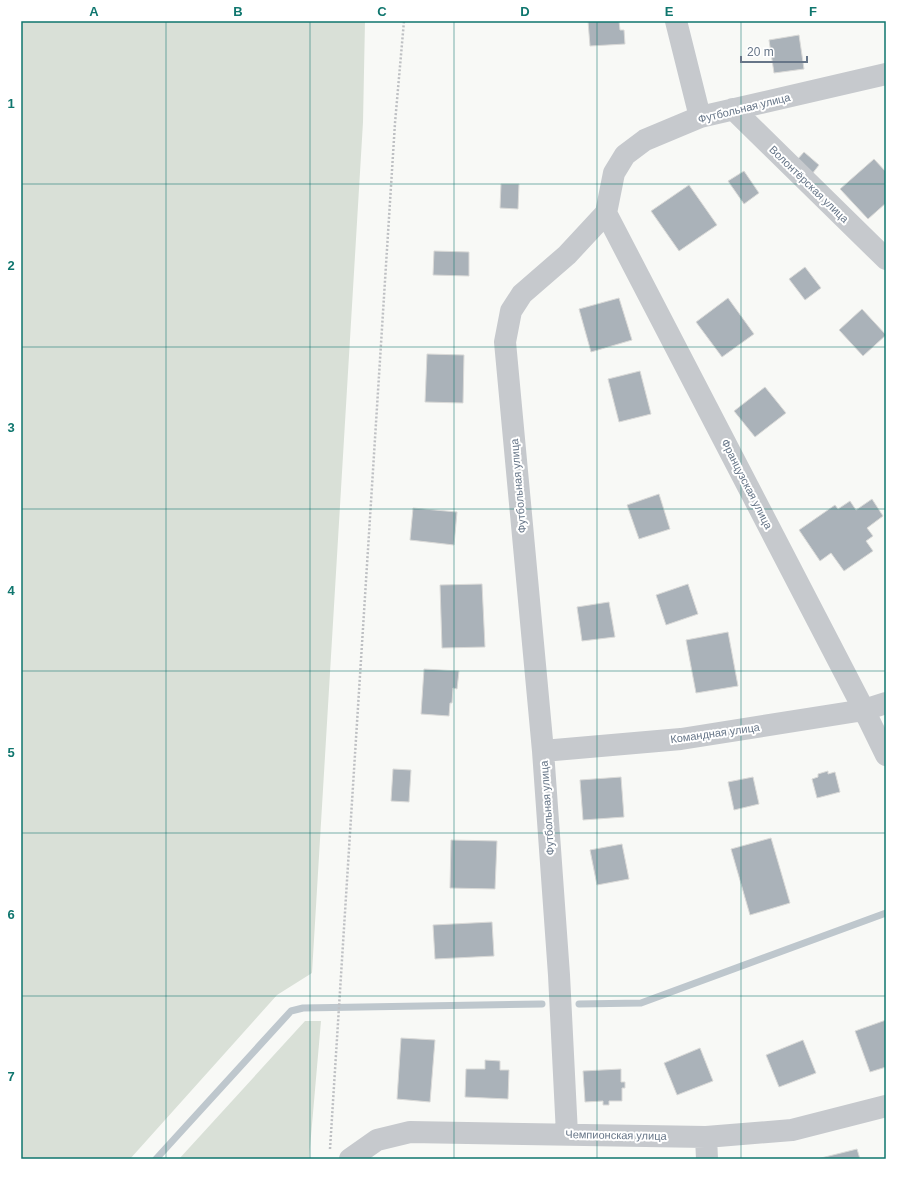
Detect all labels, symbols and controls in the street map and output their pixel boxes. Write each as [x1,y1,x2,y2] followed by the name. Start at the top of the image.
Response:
[89,4,99,19] text: A
[233,4,243,19] text: B
[377,4,387,19] text: C
[520,4,530,19] text: D
[665,4,674,19] text: E
[809,4,817,19] text: F
[741,38,807,64] scale bar
[747,45,774,59] text: 20 m
[697,91,792,125] street label: Футбольная улица
[7,96,15,111] text: 1
[767,143,852,225] street label: Волонтёрская улица
[7,258,15,273] text: 2
[7,420,15,435] text: 3
[508,437,528,534] street label: Футбольная улица
[719,437,775,532] street label: Французская улица
[7,583,15,598] text: 4
[670,721,761,745] street label: Командная улица
[7,745,15,760] text: 5
[538,759,556,856] street label: Футбольная улица
[7,907,15,922] text: 6
[7,1069,15,1084] text: 7
[565,1128,668,1142] street label: Чемпионская улица

